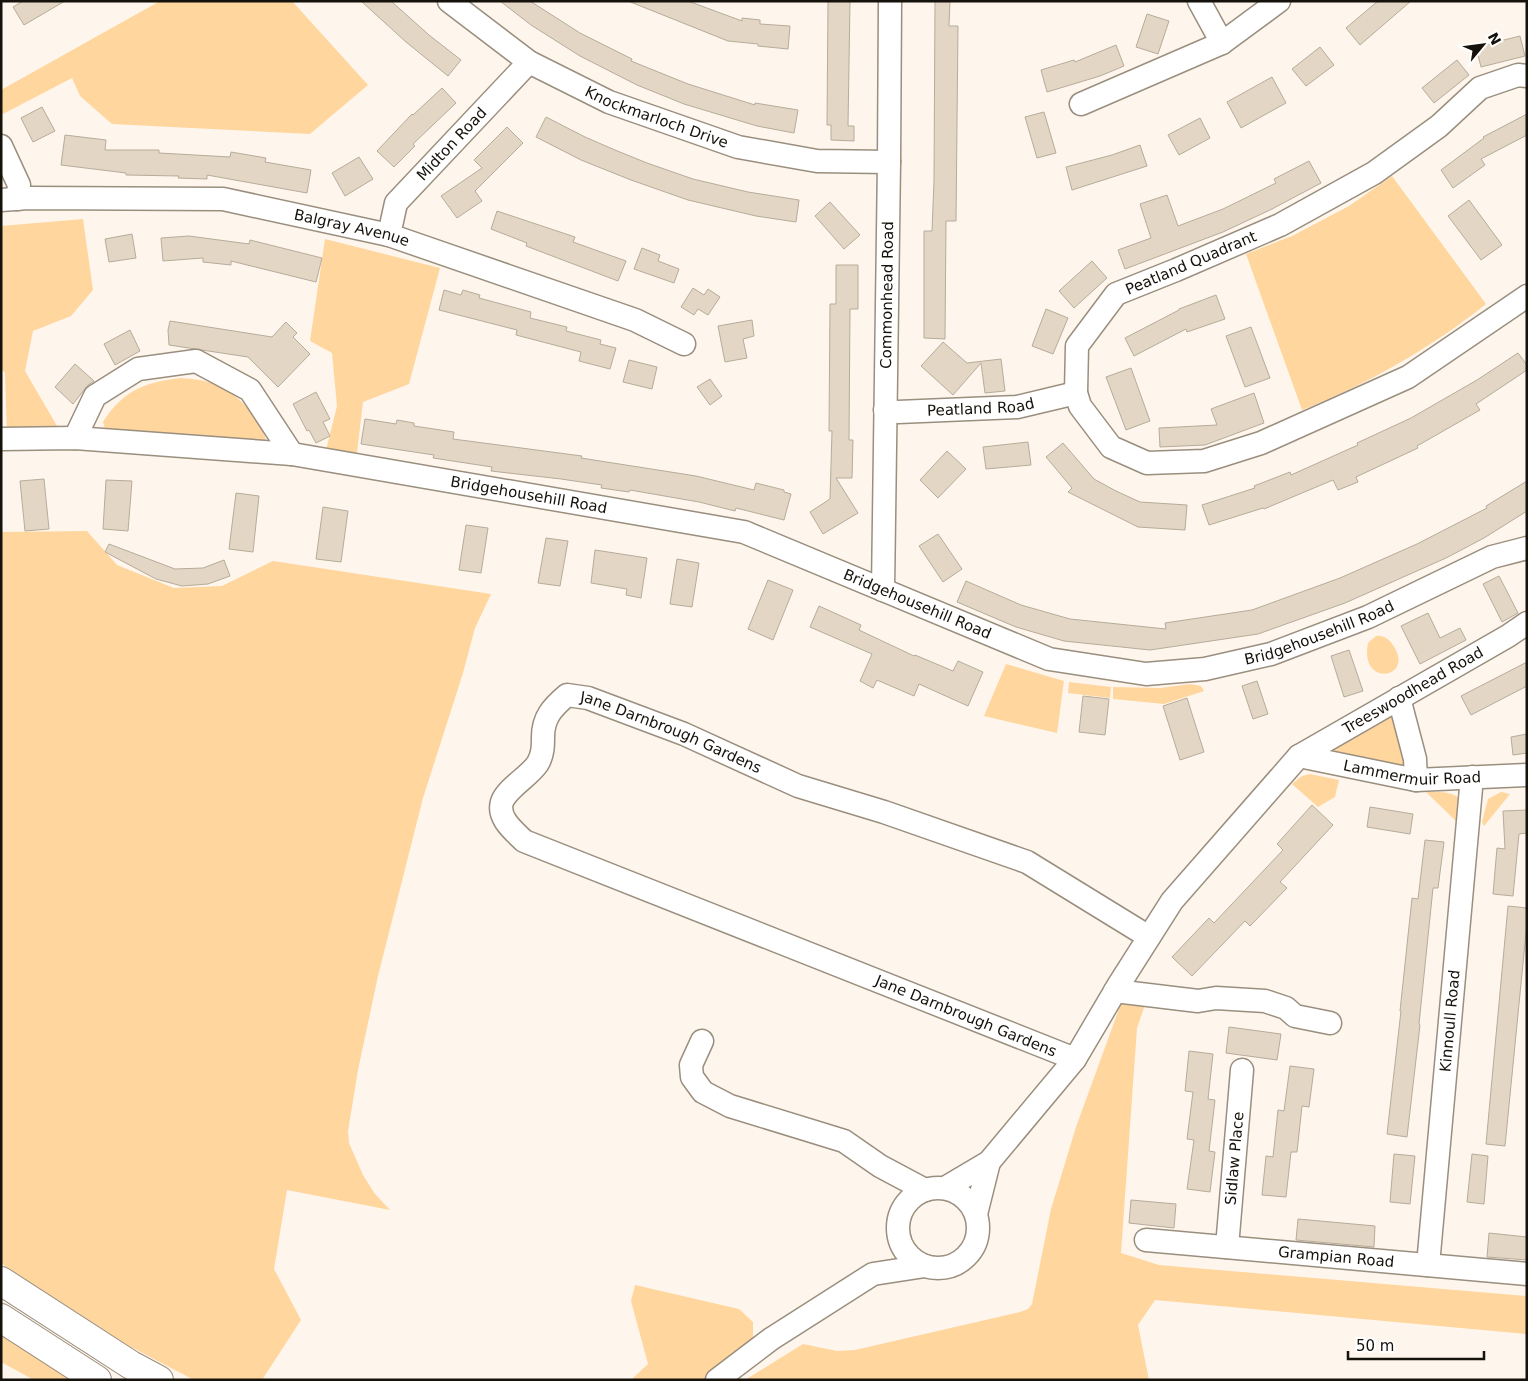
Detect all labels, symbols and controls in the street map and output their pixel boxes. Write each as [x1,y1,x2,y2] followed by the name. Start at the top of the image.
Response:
[1458,20,1508,70] north arrow
[1485,30,1504,48] text: N
[582,82,731,152] street label: Knockmarloch Drive
[413,104,490,184] street label: Midton Road
[292,206,412,250] street label: Balgray Avenue
[877,221,897,369] street label: Commonhead Road
[1123,227,1259,299] street label: Peatland Quadrant
[927,394,1036,420] street label: Peatland Road
[449,473,609,517] street label: Bridgehousehill Road
[841,565,994,643] street label: Bridgehousehill Road
[1243,597,1397,669] street label: Bridgehousehill Road
[1339,643,1487,738] street label: Treeswoodhead Road
[578,688,764,777] street label: Jane Darnbrough Gardens
[1342,756,1481,789] street label: Lammermuir Road
[1436,969,1464,1073] street label: Kinnoull Road
[872,971,1059,1061] street label: Jane Darnbrough Gardens
[1222,1111,1247,1206] street label: Sidlaw Place
[1277,1243,1395,1271] street label: Grampian Road
[1348,1328,1484,1360] scale bar
[1356,1337,1394,1355] text: 50 m

